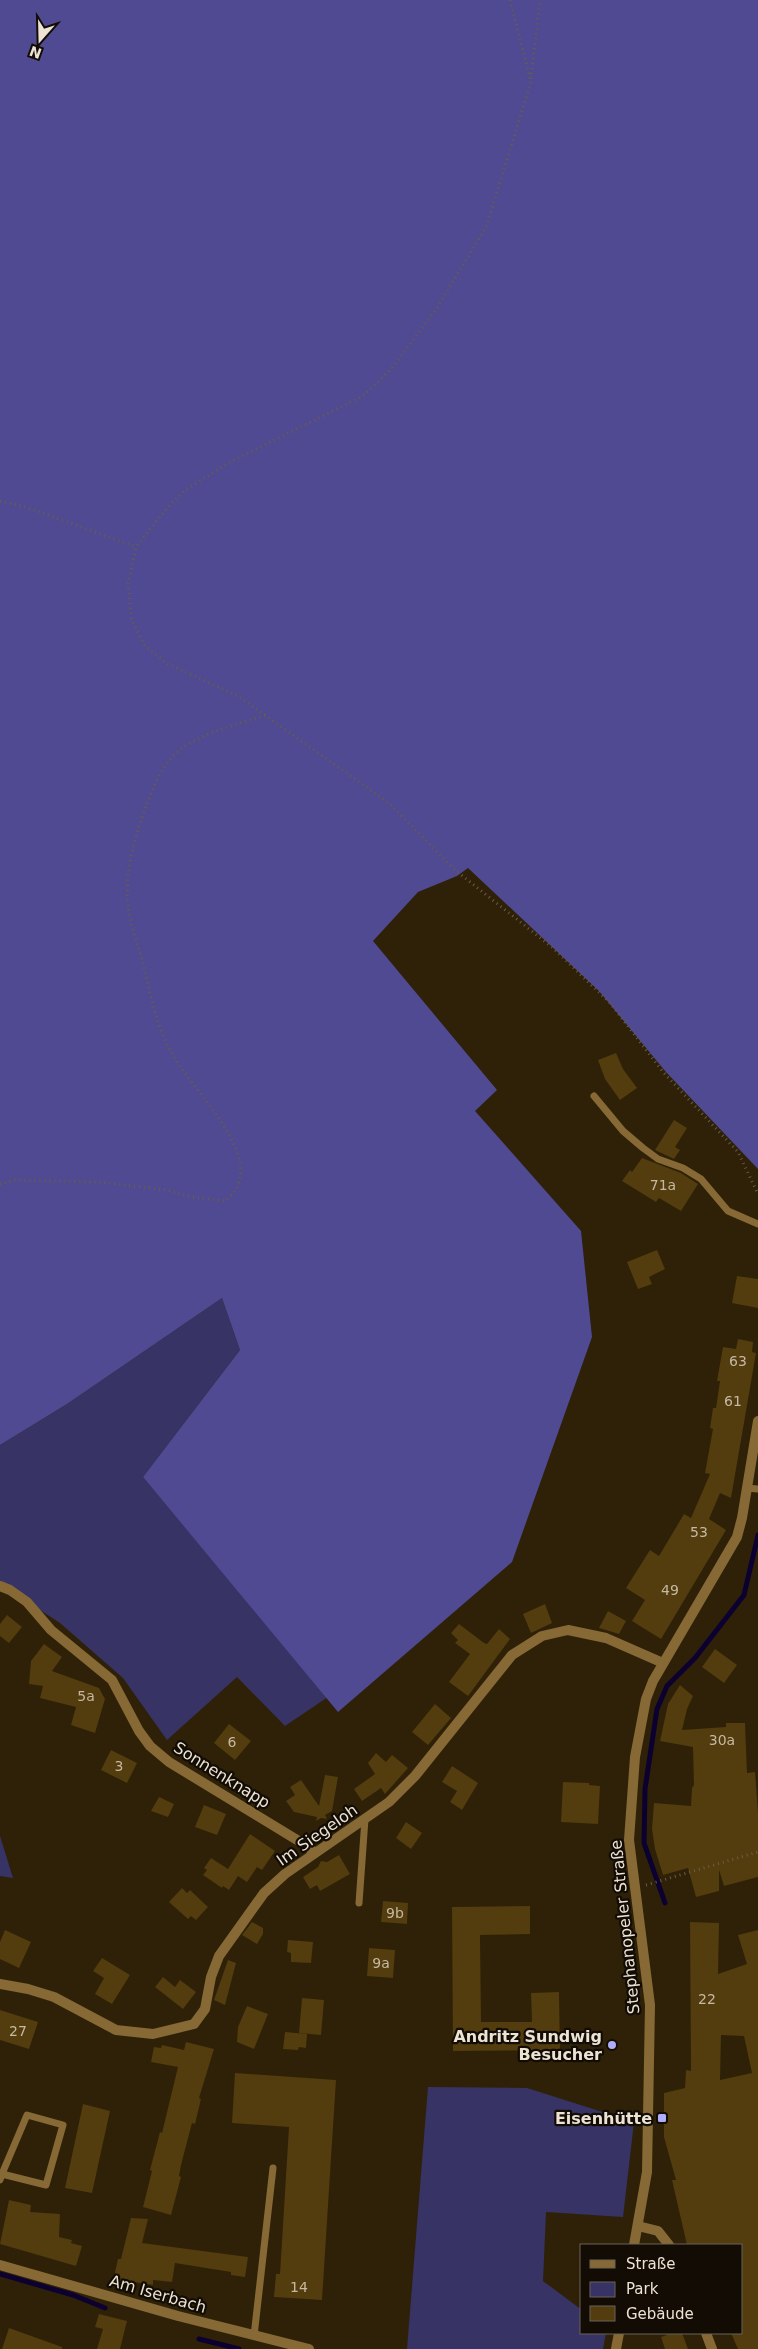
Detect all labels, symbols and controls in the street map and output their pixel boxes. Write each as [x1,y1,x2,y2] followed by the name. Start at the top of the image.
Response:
[15,15,65,65] north arrow
[27,43,44,62] text: N
[650,1177,676,1193] house number: 71a
[729,1353,747,1369] house number: 63
[724,1393,742,1409] house number: 61
[690,1524,708,1540] house number: 53
[661,1582,679,1598] house number: 49
[77,1688,95,1704] house number: 5a
[709,1732,735,1748] house number: 30a
[228,1734,237,1750] house number: 6
[170,1738,274,1812] street label: Sonnenknapp
[115,1758,123,1774] house number: 3
[273,1800,361,1870] street label: Im Siegeloh
[606,1839,644,2015] street label: Stephanopeler Straße
[386,1905,404,1921] house number: 9b
[372,1955,390,1971] house number: 9a
[698,1991,716,2007] house number: 22
[9,2023,27,2039] house number: 27
[453,2027,602,2064] place label: Andritz Sundwig Besucher
[606,2039,618,2051] marker: Andritz Sundwig Besucher
[555,2109,652,2128] place label: Eisenhütte
[656,2112,668,2124] marker: Eisenhütte
[580,2244,743,2334] legend
[626,2255,675,2273] text: Straße
[107,2271,209,2317] street label: Am Iserbach
[290,2279,308,2295] house number: 14
[626,2280,659,2298] text: Park
[626,2305,694,2323] text: Gebäude

